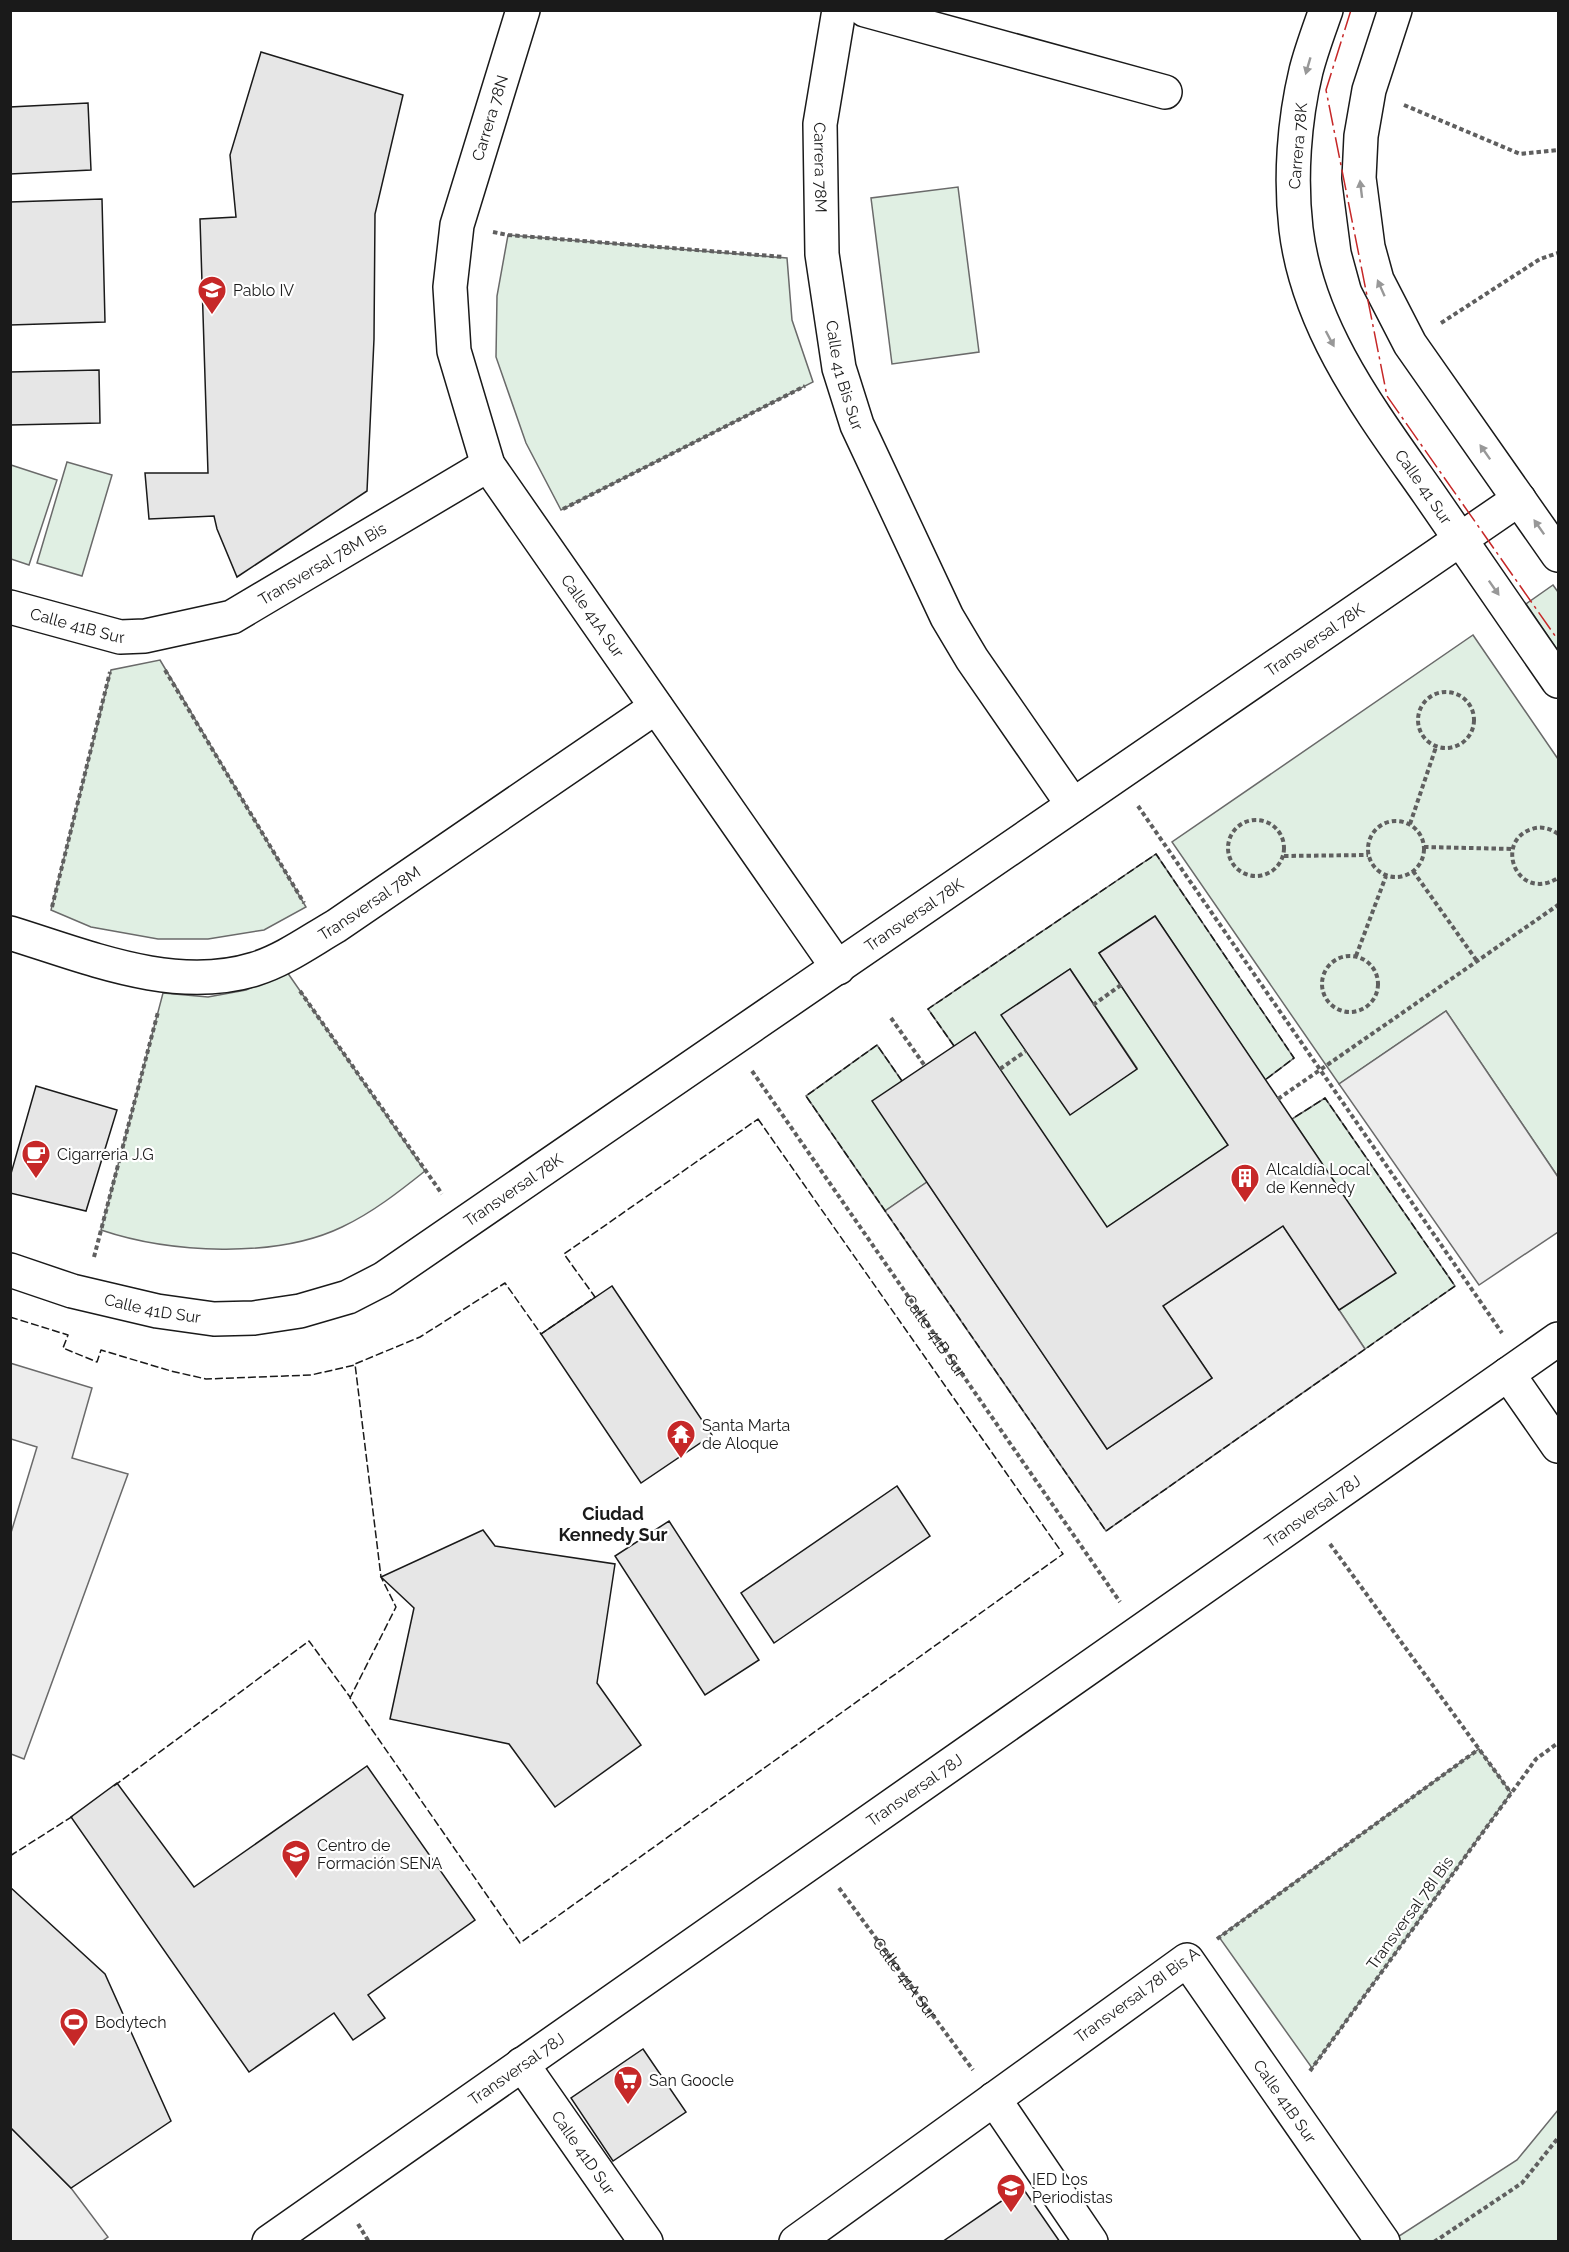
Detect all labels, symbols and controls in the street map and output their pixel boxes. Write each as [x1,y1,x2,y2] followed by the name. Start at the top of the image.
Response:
[1303,57,1312,75] one-way arrow
[468,73,512,163] street label: Carrera 78N
[1285,101,1311,190] street label: Carrera 78K
[810,122,831,213] street label: Carrera 78M
[1356,180,1365,199] one-way arrow
[196,274,228,316] school or university icon: Pablo IV
[1376,279,1385,296] one-way arrow
[233,281,294,300] place label: Pablo IV
[823,319,868,434] street label: Calle 41 Bis Sur
[1325,330,1335,347] one-way arrow
[1479,444,1491,460] one-way arrow
[1391,446,1456,528] street label: Calle 41 Sur
[255,518,390,609] street label: Transversal 78M Bis
[1533,520,1545,536] one-way arrow
[557,571,629,661] street label: Calle 41A Sur
[1488,579,1500,595] one-way arrow
[1261,599,1368,680] street label: Transversal 78K
[28,603,125,647] street label: Calle 41B Sur
[315,862,424,944] street label: Transversal 78M
[861,874,967,955] street label: Transversal 78K
[20,1138,52,1180] cafe icon: Cigarreria J.G
[57,1145,154,1164] place label: Cigarreria J.G
[460,1149,567,1230] street label: Transversal 78K
[1266,1160,1370,1197] place label: Alcaldía Local de Kennedy
[1229,1162,1261,1204] building icon: Alcaldía Local de Kennedy
[102,1289,202,1327] street label: Calle 41D Sur
[900,1290,971,1381] street label: Calle 41B Sur
[702,1416,790,1453] place label: Santa Marta de Aloque
[665,1418,697,1460] temple icon: Santa Marta de Aloque
[1261,1471,1364,1551] street label: Transversal 78J
[558,1503,668,1545] district label: Ciudad Kennedy Sur
[863,1750,966,1830] street label: Transversal 78J
[317,1836,442,1873] place label: Centro de Formación SENA
[280,1838,312,1880] school or university icon: Centro de Formación SENA
[1363,1853,1458,1973] street label: Transversal 78I Bis
[869,1934,942,2023] street label: Calle 41A Sur
[1071,1943,1203,2047] street label: Transversal 78I Bis A
[58,2006,90,2048] sports icon: Bodytech
[95,2013,167,2032] place label: Bodytech
[465,2029,568,2109] street label: Transversal 78J
[1250,2056,1321,2147] street label: Calle 41B Sur
[612,2064,644,2106] supermarket icon: San Goocle
[649,2071,734,2090] place label: San Goocle
[548,2107,620,2199] street label: Calle 41D Sur
[1032,2170,1113,2207] place label: IED Los Periodistas
[995,2172,1027,2214] school or university icon: IED Los Periodistas

